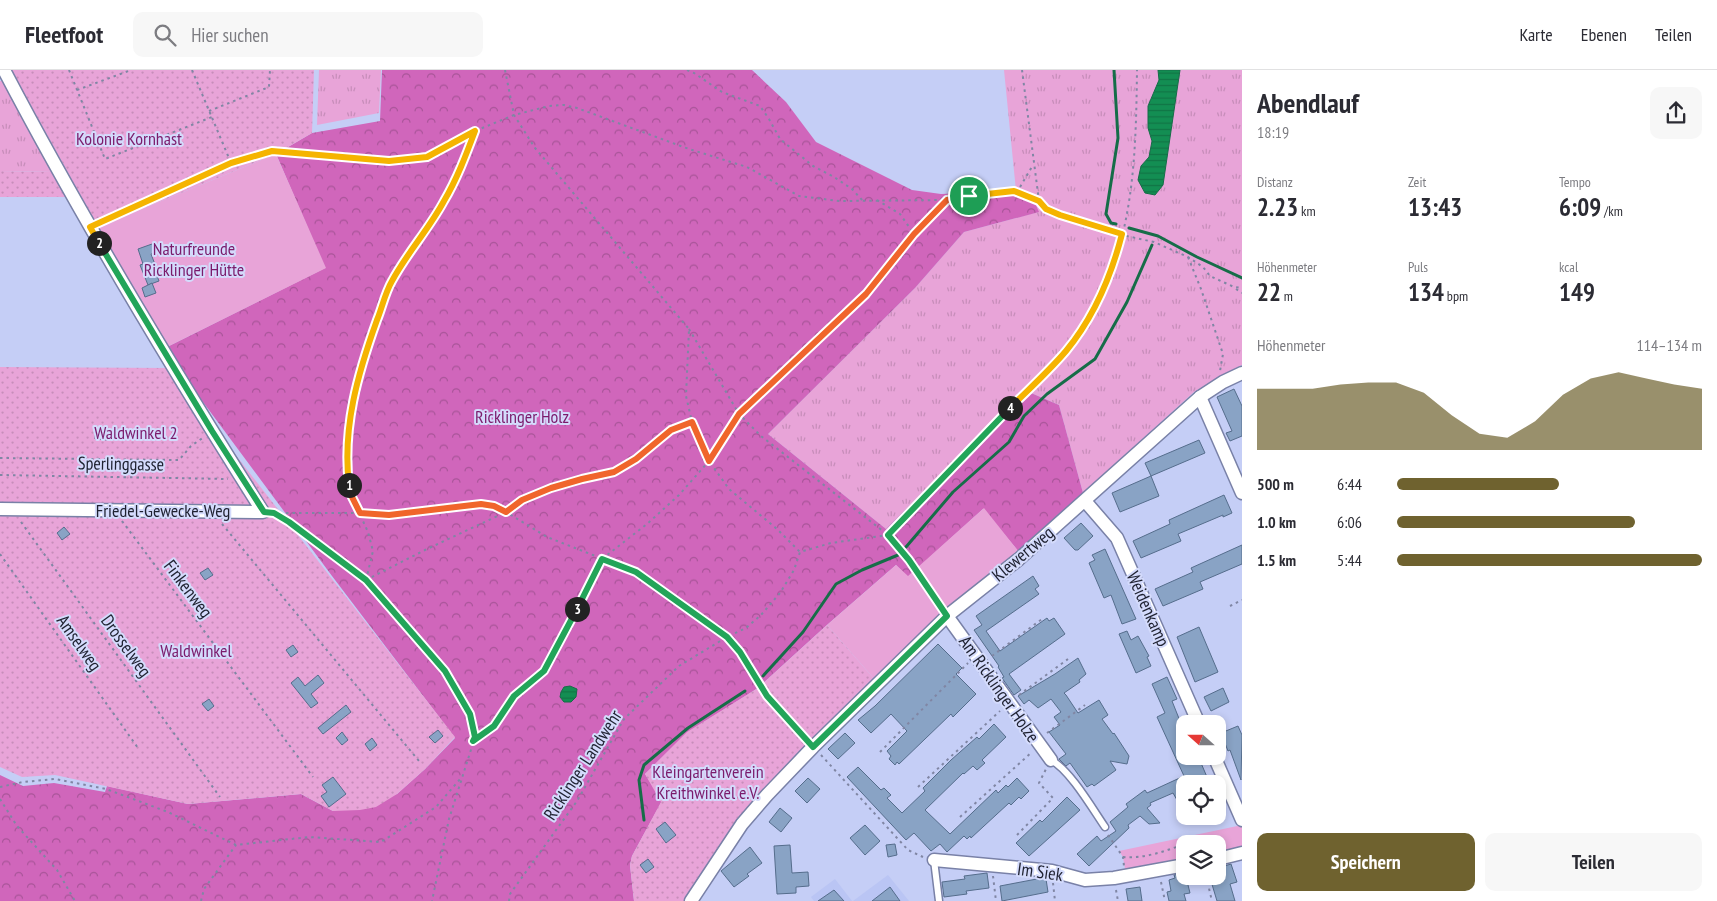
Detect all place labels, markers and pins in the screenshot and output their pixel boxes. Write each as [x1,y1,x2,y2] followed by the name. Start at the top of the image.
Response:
[948,175,990,217] pin
[86,230,112,256] pin: 2
[998,396,1022,420] pin: 4
[336,472,362,498] pin: 1
[564,596,590,622] pin: 3

